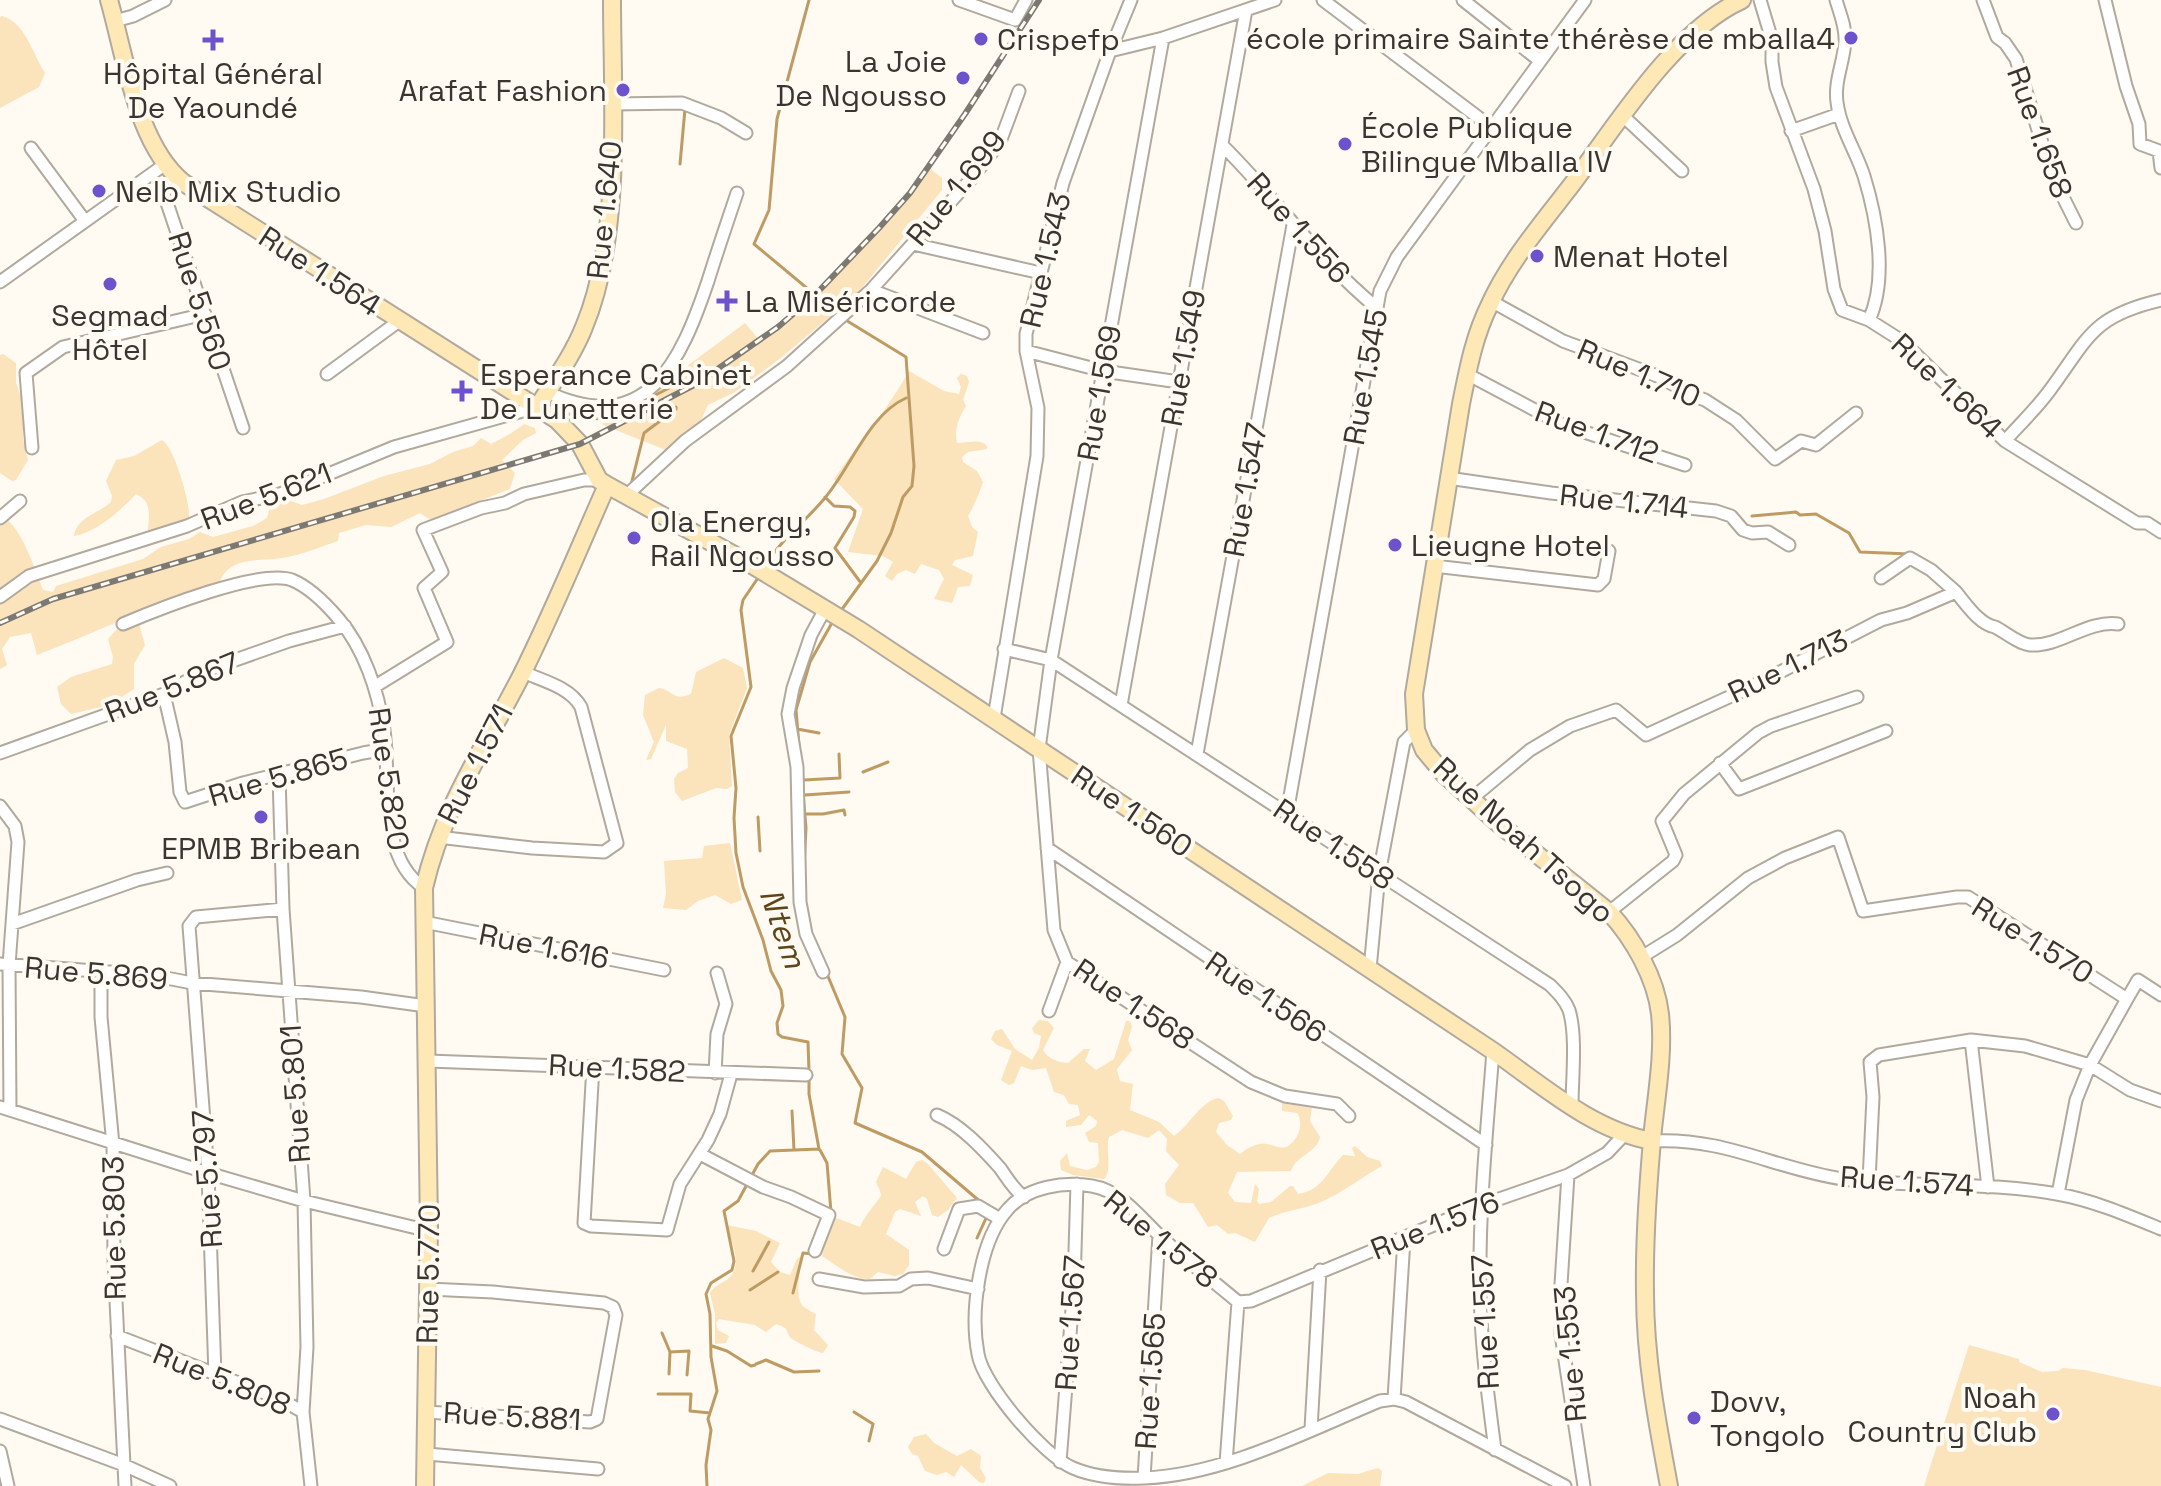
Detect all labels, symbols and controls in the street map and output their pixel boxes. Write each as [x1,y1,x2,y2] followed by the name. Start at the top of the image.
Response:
[1246,19,1835,58] place label: école primaire Sainte thérèse de mballa4
[997,20,1120,59] place label: Crispefp
[202,29,224,51] marker: Hôpital Général De Yaoundé
[1842,29,1860,47] marker: école primaire Sainte thérèse de mballa4
[972,30,990,48] marker: Crispefp
[775,42,947,115] place label: La Joie De Ngousso
[103,54,323,127] place label: Hôpital Général De Yaoundé
[1998,61,2082,203] street label: Rue 1.658
[954,69,972,87] marker: La Joie De Ngousso
[399,71,607,110] place label: Arafat Fashion
[614,81,632,99] marker: Arafat Fashion
[1361,108,1612,181] place label: École Publique Bilingue Mballa IV
[898,122,1014,254] street label: Rue 1.699
[1336,135,1354,153] marker: École Publique Bilingue Mballa IV
[577,139,631,281] street label: Rue 1.640
[1239,164,1359,292] street label: Rue 1.556
[115,172,342,211] place label: Nelb Mix Studio
[90,182,108,200] marker: Nelb Mix Studio
[1011,189,1079,331] street label: Rue 1.543
[252,217,388,325] street label: Rue 1.564
[159,227,241,375] street label: Rue 5.560
[1553,237,1729,276] place label: Menat Hotel
[1528,247,1546,265] marker: Menat Hotel
[101,275,119,293] marker: Segmad Hôtel
[745,282,956,321] place label: La Miséricorde
[1152,287,1214,429] street label: Rue 1.549
[716,290,738,312] marker: La Miséricorde
[51,296,169,369] place label: Segmad Hôtel
[1334,306,1396,448] street label: Rue 1.545
[1068,322,1130,464] street label: Rue 1.569
[1883,325,2011,447] street label: Rue 1.664
[1571,330,1707,416] street label: Rue 1.710
[480,355,752,428] place label: Esperance Cabinet De Lunetterie
[451,380,473,402] marker: Esperance Cabinet De Lunetterie
[1530,392,1664,472] street label: Rue 1.712
[1214,420,1276,560] street label: Rue 1.547
[195,453,337,539] street label: Rue 5.621
[1557,475,1691,527] street label: Rue 1.714
[650,502,835,575] place label: Ola Energy, Rail Ngousso
[1411,526,1610,565] place label: Lieugne Hotel
[625,529,643,547] marker: Ola Energy, Rail Ngousso
[1386,536,1404,554] marker: Lieugne Hotel
[1721,620,1855,712] street label: Rue 1.713
[99,642,245,732] street label: Rue 5.867
[428,697,522,831] street label: Rue 1.571
[360,705,418,853] street label: Rue 5.820
[204,738,352,816] street label: Rue 5.865
[1425,748,1623,932] street label: Rue Noah Tsogo
[1064,756,1200,866] street label: Rue 1.560
[1266,789,1402,899] street label: Rue 1.558
[252,808,270,826] marker: EPMB Bribean
[161,829,361,868] place label: EPMB Bribean
[751,883,816,975] water label: Ntem
[1965,887,2101,993] street label: Rue 1.570
[476,914,612,978] street label: Rue 1.616
[1198,942,1334,1052] street label: Rue 1.566
[23,947,169,999] street label: Rue 5.869
[1066,949,1202,1059] street label: Rue 1.568
[271,1023,319,1165] street label: Rue 5.801
[547,1045,687,1091] street label: Rue 1.582
[183,1108,231,1250] street label: Rue 5.797
[93,1155,135,1301] street label: Rue 5.803
[1839,1157,1975,1205] street label: Rue 1.574
[1096,1181,1226,1297] street label: Rue 1.578
[1365,1182,1505,1268] street label: Rue 1.576
[407,1204,449,1344] street label: Rue 5.770
[1462,1253,1508,1391] street label: Rue 1.557
[1046,1254,1094,1392] street label: Rue 1.567
[1545,1284,1595,1424] street label: Rue 1.553
[1126,1311,1174,1451] street label: Rue 1.565
[148,1334,296,1424] street label: Rue 5.808
[1847,1378,2037,1451] place label: Noah Country Club
[1710,1382,1825,1455] place label: Dovv, Tongolo
[442,1393,582,1439] street label: Rue 5.881
[2044,1405,2062,1423] marker: Noah Country Club
[1685,1409,1703,1427] marker: Dovv, Tongolo

